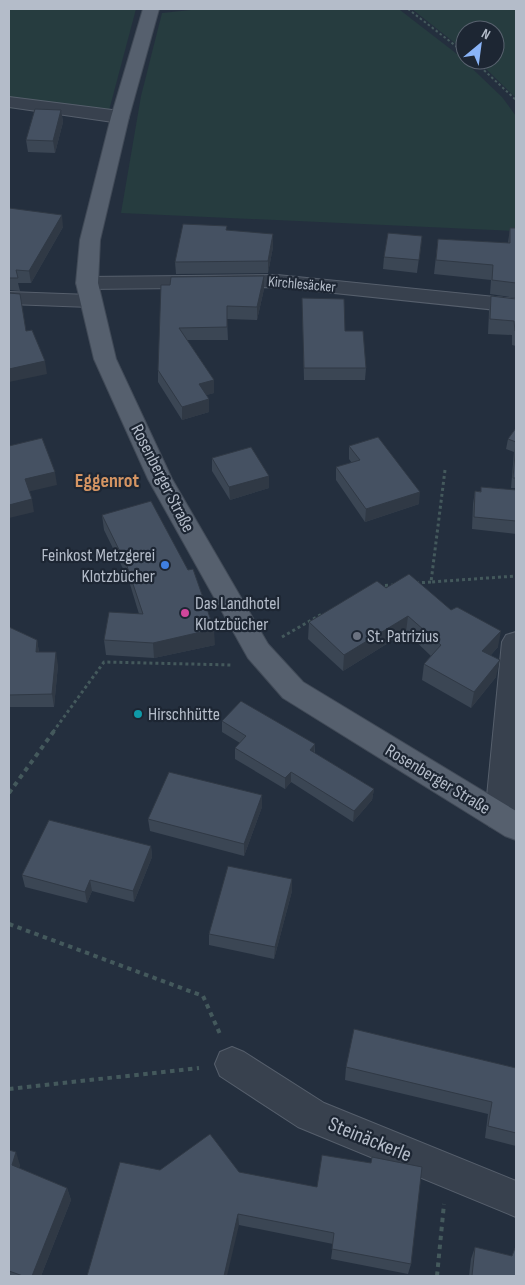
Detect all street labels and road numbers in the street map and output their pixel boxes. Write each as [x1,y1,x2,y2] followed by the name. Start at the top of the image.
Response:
[267,272,337,297] street label: Kirchlesäcker
[126,421,199,536] street label: Rosenberger Straße
[382,740,494,819] street label: Rosenberger Straße
[325,1111,415,1167] street label: Steinäckerle

